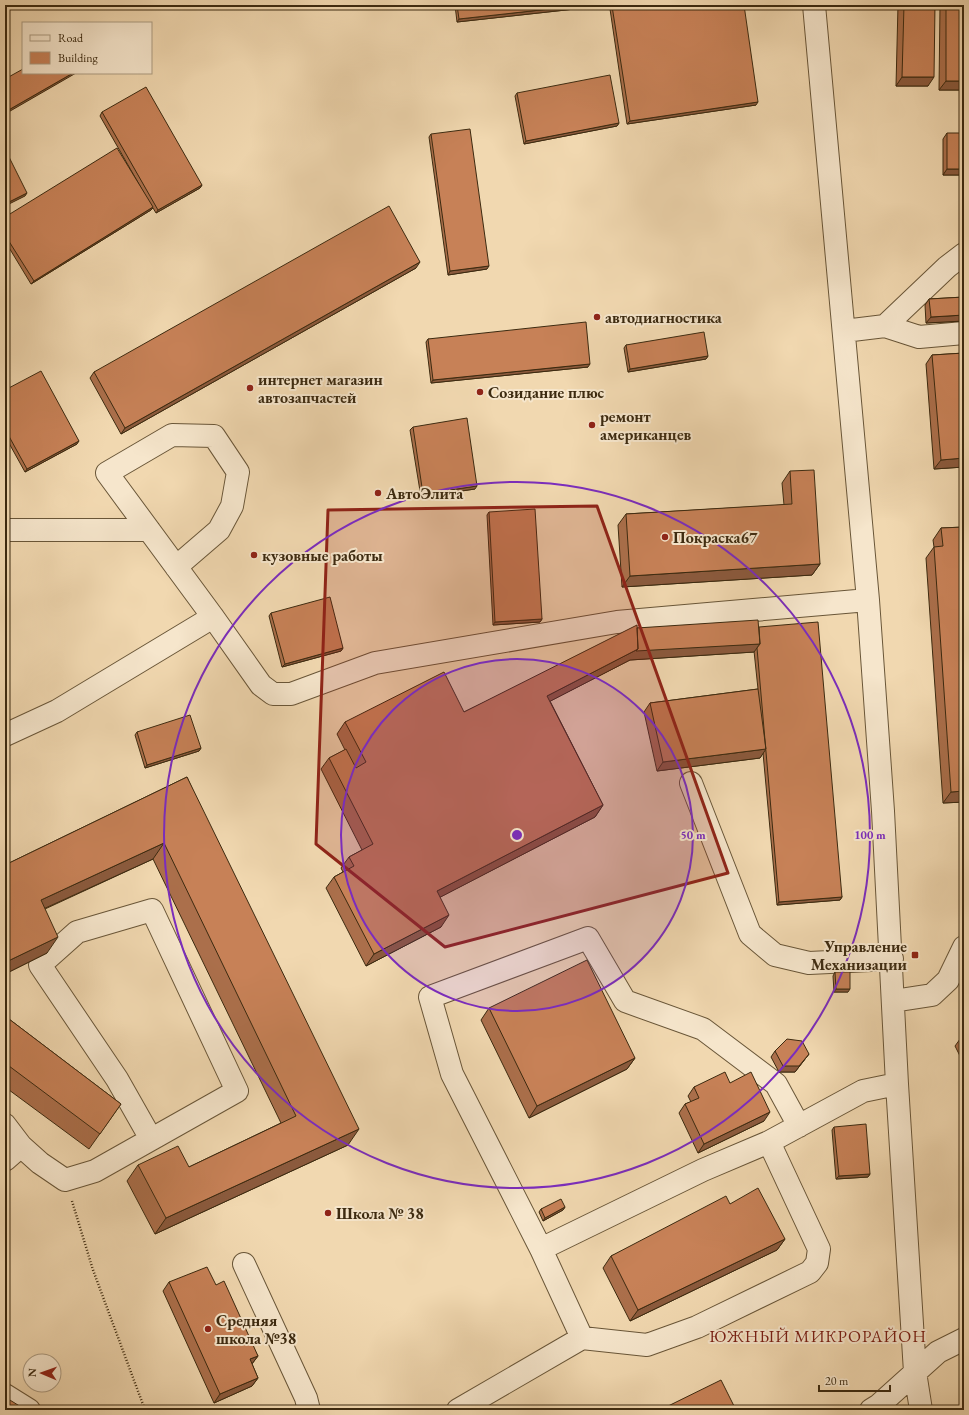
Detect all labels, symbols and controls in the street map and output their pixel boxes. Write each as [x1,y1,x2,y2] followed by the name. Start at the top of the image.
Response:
[22,22,152,74] legend
[58,30,84,46] text: Road
[58,50,99,66] text: Building
[605,307,723,328] place label: автодиагностика
[592,312,602,322] marker: автодиагностика
[258,369,383,408] place label: интернет магазин автозапчастей
[488,382,605,403] place label: Созидание плюс
[245,383,255,393] marker: интернет магазин автозапчастей
[475,387,485,397] marker: Созидание плюс
[600,406,692,445] place label: ремонт американцев
[587,420,597,430] marker: ремонт американцев
[385,483,464,504] place label: АвтоЭлита
[373,488,383,498] marker: АвтоЭлита
[673,527,758,548] place label: Покраска67
[660,532,670,542] marker: Покраска67
[262,545,383,566] place label: кузовные работы
[249,550,259,560] marker: кузовные работы
[680,827,706,843] text: 50 m
[854,827,886,843] text: 100 m
[510,828,524,842] centre of rings
[811,936,908,975] place label: Управление Механизации
[910,950,920,960] marker: Управление Механизации
[336,1203,424,1224] place label: Школа № 38
[323,1208,333,1218] marker: Школа № 38
[216,1310,296,1349] place label: Средняя школа №38
[203,1324,213,1334] marker: Средняя школа №38
[709,1325,927,1347] district label: ЮЖНЫЙ МИКРОРАЙОН
[22,1353,62,1393] north arrow
[819,1367,890,1393] scale bar
[25,1368,39,1377] text: N
[825,1373,849,1389] text: 20 m

